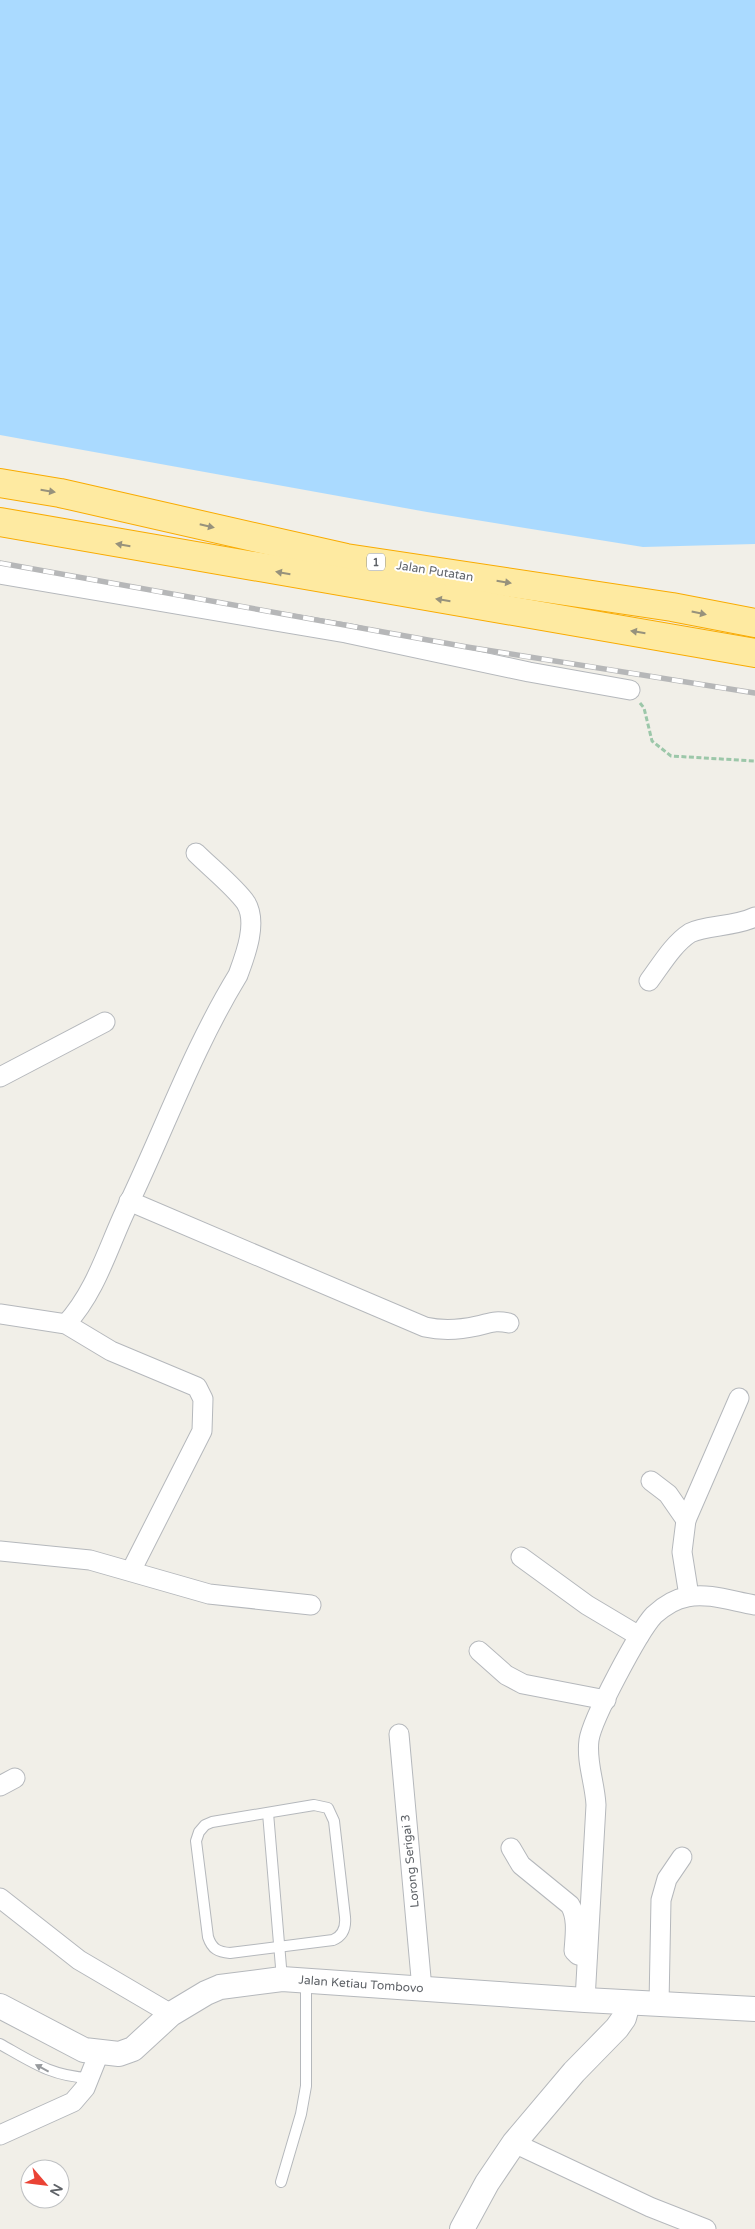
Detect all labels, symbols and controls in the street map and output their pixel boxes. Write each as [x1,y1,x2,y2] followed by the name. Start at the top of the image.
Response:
[40,487,56,495] one-way arrow
[199,522,214,530] one-way arrow
[115,540,131,548] one-way arrow
[367,554,385,570] road number: 1
[396,558,474,584] street label: Jalan Putatan
[275,568,291,576] one-way arrow
[496,578,512,586] one-way arrow
[435,596,451,604] one-way arrow
[691,609,707,617] one-way arrow
[630,627,646,635] one-way arrow
[398,1814,422,1908] street label: Lorong Serigai 3
[298,1973,424,1995] street label: Jalan Ketiau Tombovo
[35,2064,50,2072] one-way arrow
[20,2159,70,2209] north arrow
[46,2181,66,2199] text: N

